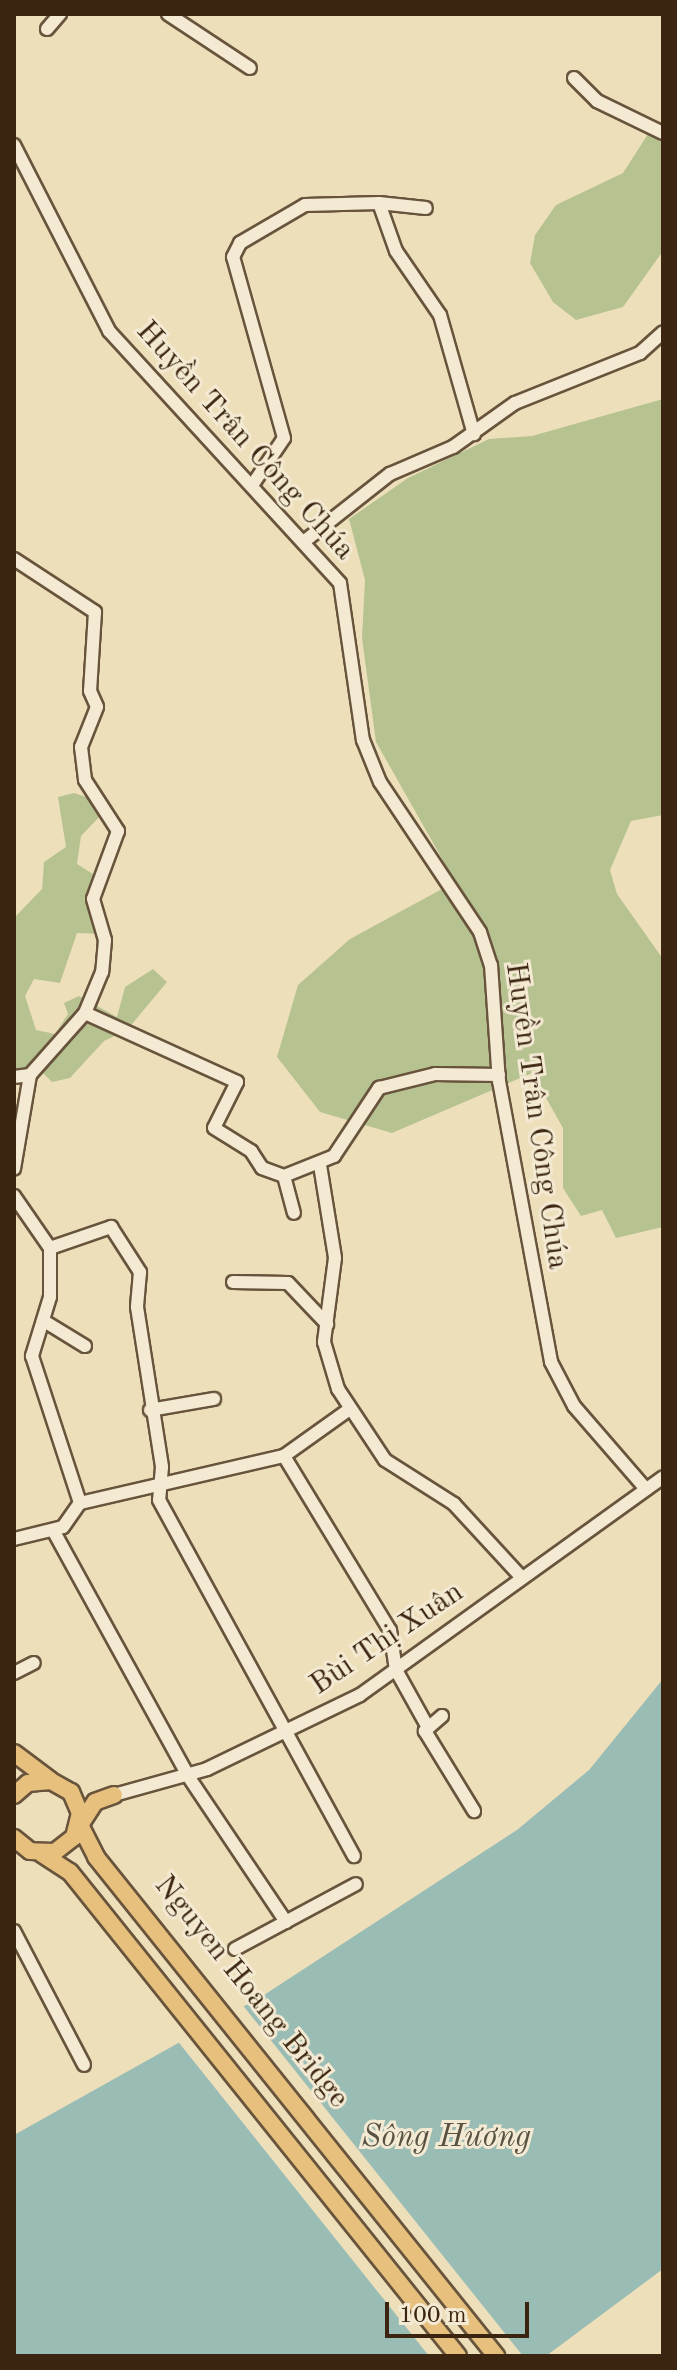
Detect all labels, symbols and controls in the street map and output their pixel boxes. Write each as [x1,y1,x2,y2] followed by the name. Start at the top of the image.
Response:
[128,314,362,568] street label: Huyền Trân Công Chúa
[497,960,575,1272] street label: Huyền Trân Công Chúa
[304,1575,470,1703] street label: Bùi Thị Xuân
[146,1868,356,2116] street label: Nguyen Hoang Bridge
[361,2119,531,2157] water label: Sông Hương
[389,2286,533,2336] scale bar
[399,2304,467,2328] text: 100 m

